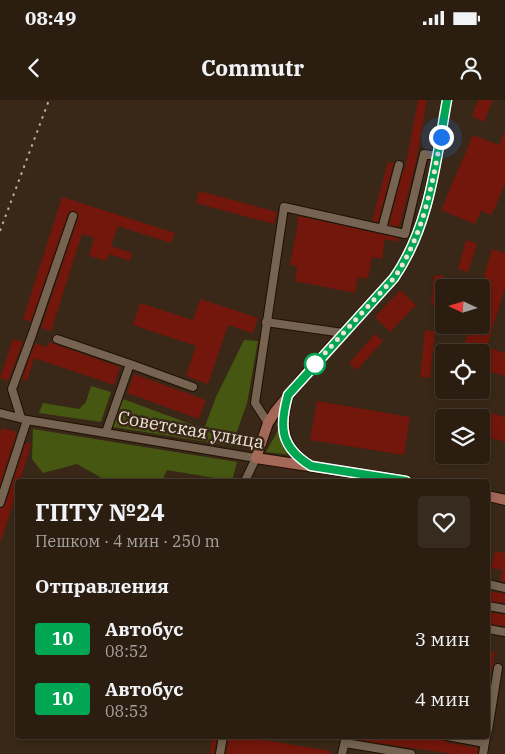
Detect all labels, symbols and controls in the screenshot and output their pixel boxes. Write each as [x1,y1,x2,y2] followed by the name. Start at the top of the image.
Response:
[25,6,76,30] text: 08:49
[201,53,304,82] text: Commutr
[20,54,48,82] icon: back
[457,54,485,82] icon: person
[429,125,454,150] your location
[435,279,490,334] north arrow
[435,279,490,464] map controls
[435,344,490,399] button: locate
[304,353,326,375] unlabelled marker
[116,405,266,454] street label: Советская улица
[435,409,490,464] button: layers
[35,496,165,528] text: ГПТУ №24
[418,496,470,548] button: heart
[35,531,220,551] text: Пешком · 4 мин · 250 m
[35,574,169,598] text: Отправления
[105,617,183,641] text: Автобус
[52,627,73,650] text: 10
[415,627,470,651] text: 3 мин
[105,641,148,661] text: 08:52
[105,677,183,701] text: Автобус
[52,687,73,710] text: 10
[415,687,470,711] text: 4 мин
[105,701,148,721] text: 08:53

